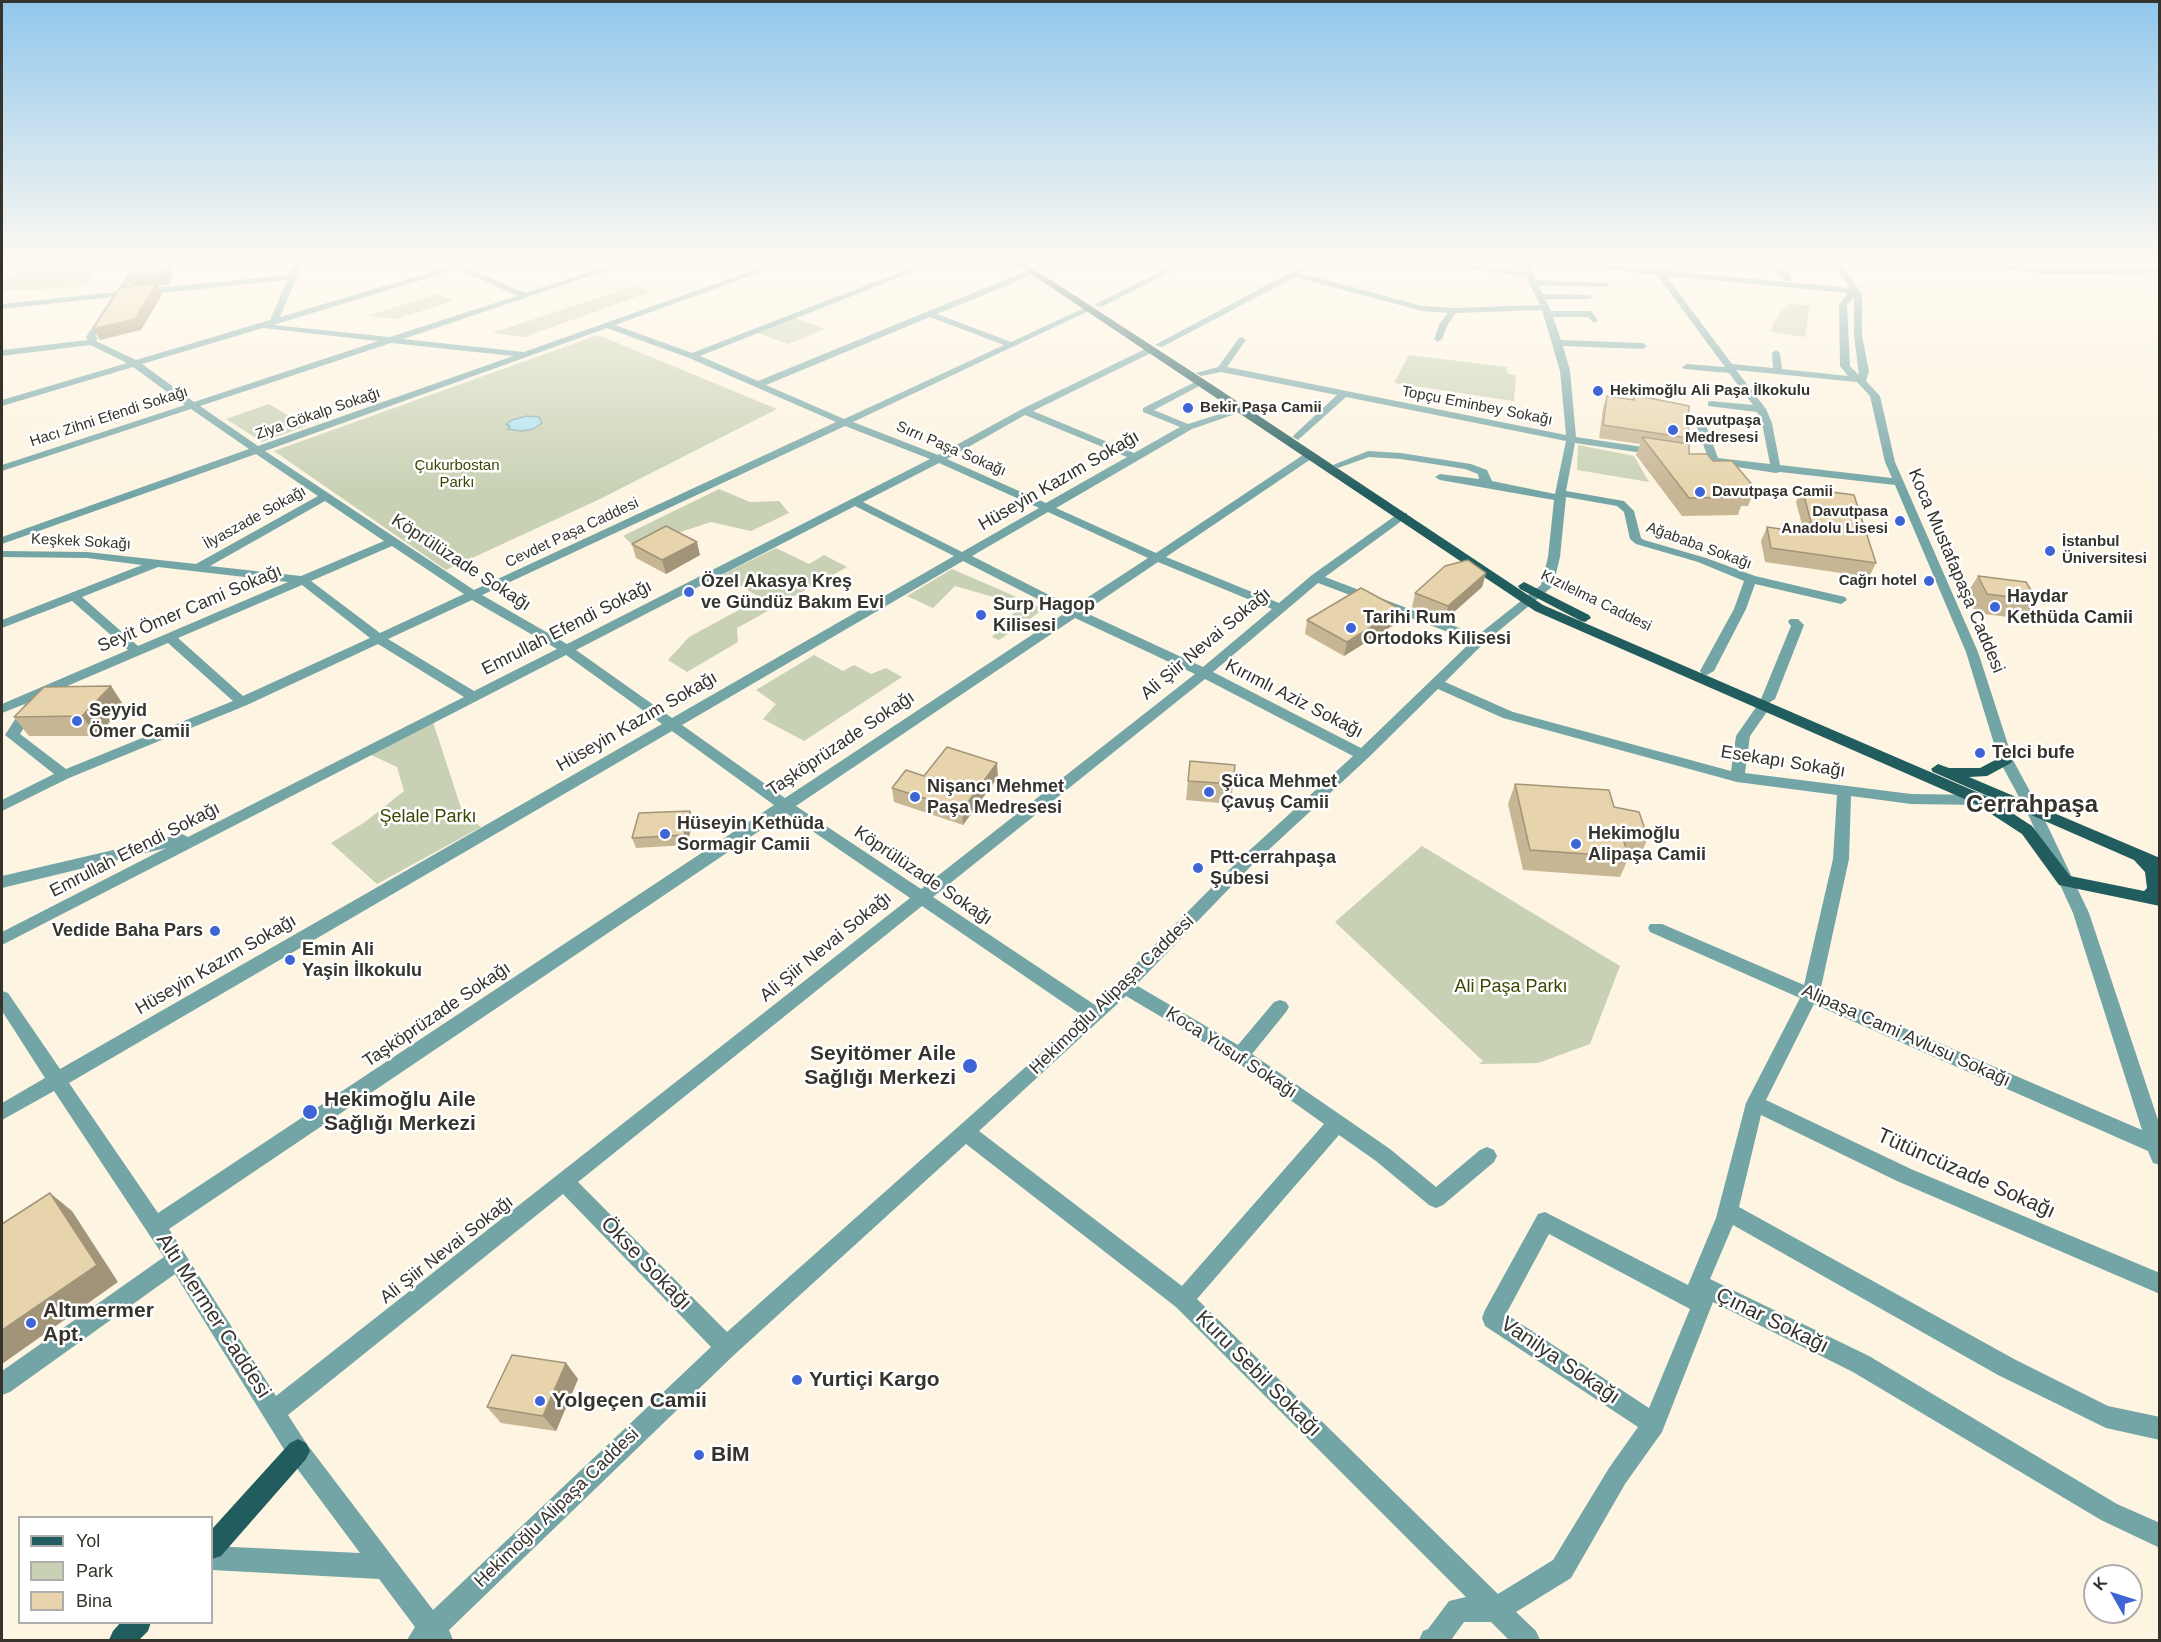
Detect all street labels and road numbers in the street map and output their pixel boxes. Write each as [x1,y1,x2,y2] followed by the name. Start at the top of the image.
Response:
[28,383,190,451] street label: Hacı Zihni Efendi Sokağı
[1400,383,1554,429] street label: Topçu Eminbey Sokağı
[253,384,383,444] street label: Ziya Gökalp Sokağı
[893,418,1009,480] street label: Sırrı Paşa Sokağı
[975,426,1143,536] street label: Hüseyin Kazım Sokağı
[1903,465,2009,677] street label: Koca Mustafapaşa Caddesi
[201,482,309,554] street label: İlyaszade Sokağı
[502,494,642,572] street label: Cevdet Paşa Caddesi
[387,510,535,616] street label: Köprülüzade Sokağı
[1644,519,1754,573] street label: Ağababa Sokağı
[31,530,131,554] street label: Keşkek Sokağı
[95,560,285,658] street label: Seyit Ömer Cami Sokağı
[1538,566,1654,636] street label: Kızılelma Caddesi
[478,576,656,680] street label: Emrullah Efendi Sokağı
[1137,583,1275,705] street label: Ali Şiir Nevai Sokağı
[1221,655,1367,743] street label: Kırımlı Aziz Sokağı
[553,667,721,777] street label: Hüseyin Kazım Sokağı
[763,687,919,801] street label: Taşköprüzade Sokağı
[1719,741,1847,783] street label: Esekapı Sokağı
[46,798,224,902] street label: Emrullah Efendi Sokağı
[850,822,996,930] street label: Köprülüzade Sokağı
[756,887,896,1007] street label: Ali Şiir Nevai Sokağı
[132,910,300,1020] street label: Hüseyin Kazım Sokağı
[1025,911,1199,1079] street label: Hekimoğlu Alipaşa Caddesi
[359,958,515,1072] street label: Taşköprüzade Sokağı
[1798,980,2014,1092] street label: Alipaşa Cami Avlusu Sokağı
[1161,1003,1301,1103] street label: Koca Yusuf Sokağı
[1873,1123,2059,1225] street label: Tütüncüzade Sokağı
[376,1191,518,1309] street label: Ali Şiir Nevai Sokağı
[595,1212,697,1316] street label: Ökse Sokağı
[150,1229,276,1403] street label: Altı Mermer Caddesi
[1711,1283,1833,1359] street label: Çınar Sokağı
[1190,1306,1326,1442] street label: Kuru Sebil Sokağı
[1496,1312,1624,1410] street label: Vanilya Sokağı
[470,1424,644,1592] street label: Hekimoğlu Alipaşa Caddesi

